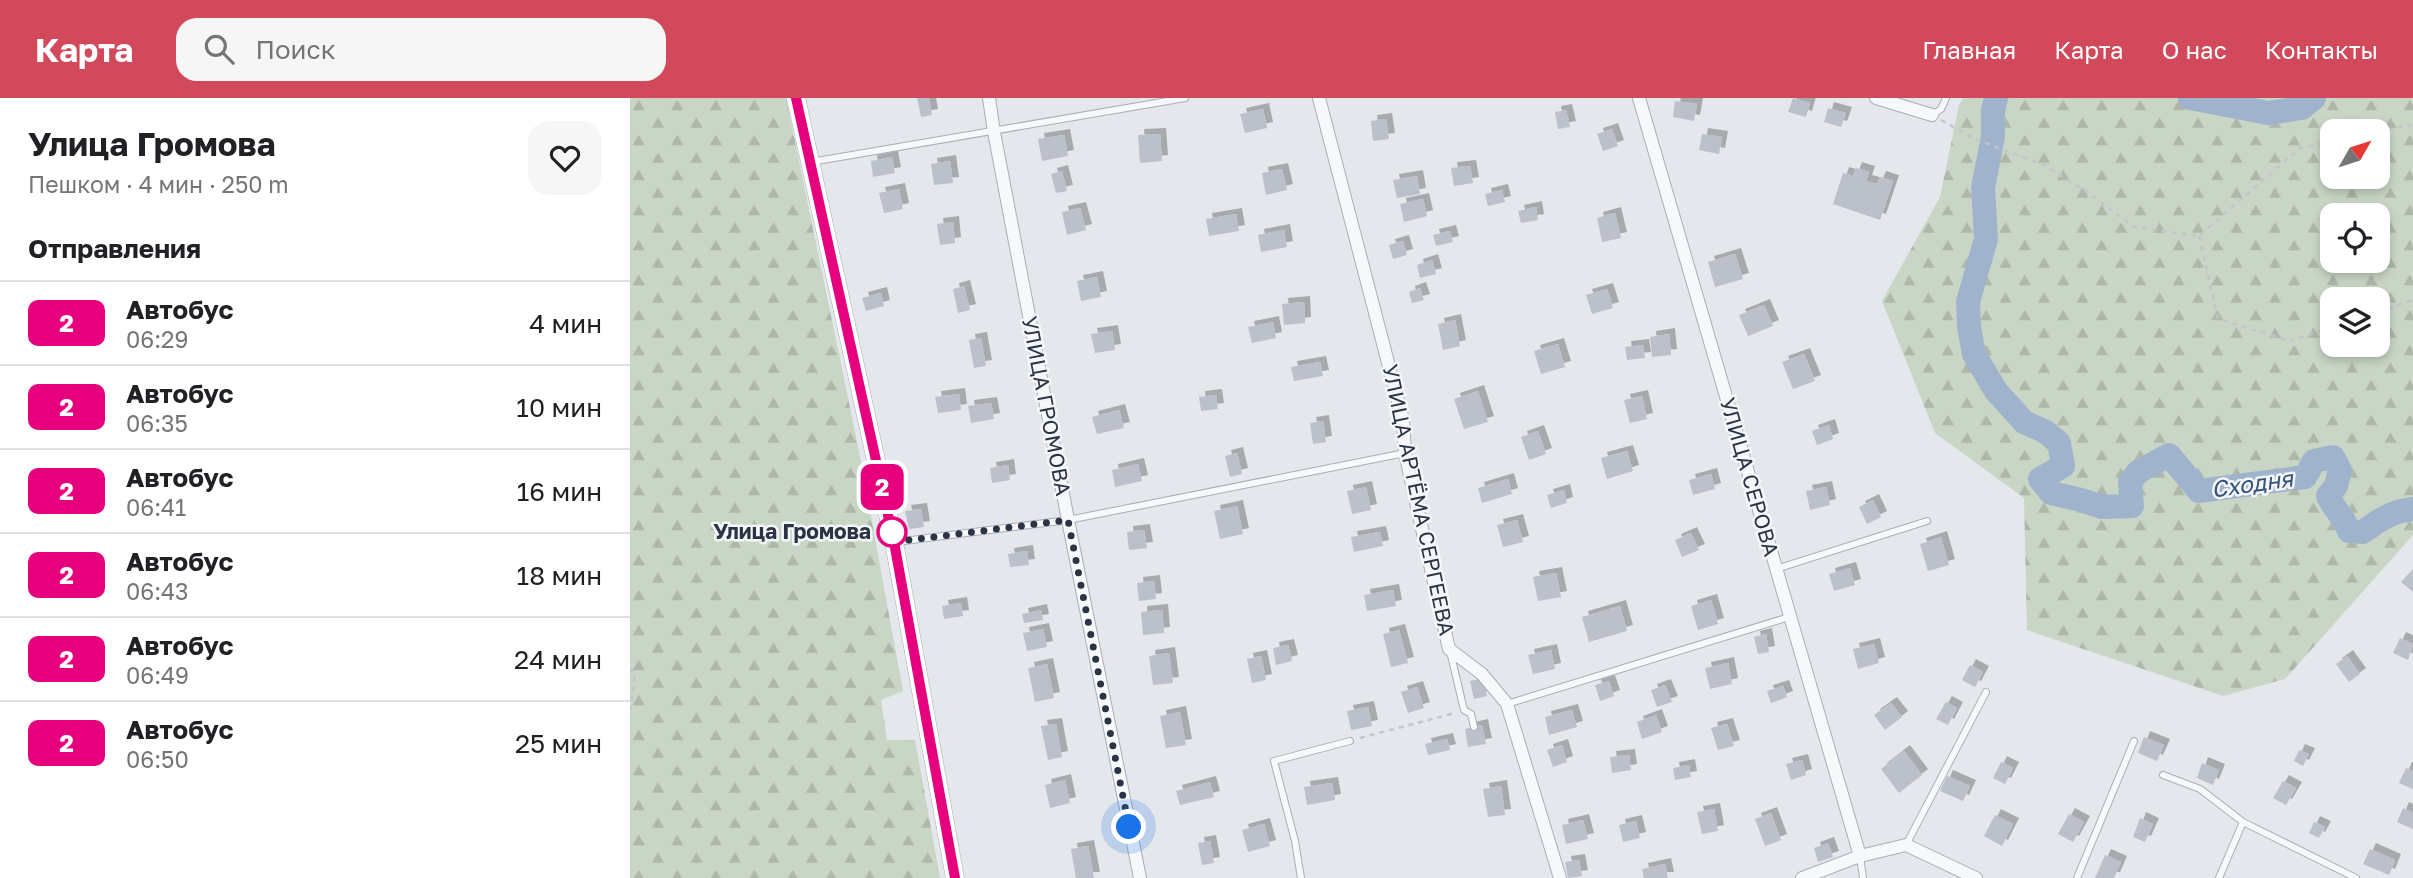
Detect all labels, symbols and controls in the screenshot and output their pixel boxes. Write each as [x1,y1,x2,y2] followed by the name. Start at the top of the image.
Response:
[176,18,666,81] search box
[35,30,134,69] text: Карта
[200,30,238,68] icon: search
[256,34,336,65] text: Поиск
[1922,35,2016,64] text: Главная
[2054,35,2124,64] text: Карта
[2162,35,2227,64] text: О нас
[2265,35,2378,64] text: Контакты
[2320,119,2390,189] north arrow
[2320,119,2390,357] map controls
[528,121,602,195] button: heart
[28,124,276,163] text: Улица Громова
[28,170,289,198] text: Пешком · 4 мин · 250 m
[2320,203,2390,273] button: locate
[28,233,201,264] text: Отправления
[2320,287,2390,357] button: layers
[126,294,233,325] text: Автобус
[59,308,74,337] text: 2
[529,308,602,339] text: 4 мин
[1017,314,1077,498] street label: УЛИЦА ГРОМОВА
[126,325,188,353] text: 06:29
[1378,362,1460,638] street label: УЛИЦА АРТЁМА СЕРГЕЕВА
[126,378,233,409] text: Автобус
[59,392,74,421] text: 2
[516,392,602,423] text: 10 мин
[1715,394,1785,559] street label: УЛИЦА СЕРОВА
[126,409,188,437] text: 06:35
[126,462,233,493] text: Автобус
[2209,463,2296,503] water label: Сходня
[859,464,905,510] line badge: 2
[875,472,889,501] text: 2
[59,476,74,505] text: 2
[517,476,602,507] text: 16 мин
[126,493,186,521] text: 06:41
[877,517,907,547] marker: Улица Громова
[713,518,871,544] place label: Улица Громова
[126,546,233,577] text: Автобус
[59,560,74,589] text: 2
[517,560,602,591] text: 18 мин
[126,577,189,605] text: 06:43
[126,630,233,661] text: Автобус
[59,644,74,673] text: 2
[514,644,602,675] text: 24 мин
[126,661,189,689] text: 06:49
[126,714,233,745] text: Автобус
[59,728,74,757] text: 2
[515,728,602,759] text: 25 мин
[126,745,189,773] text: 06:50
[1111,809,1146,844] your location

